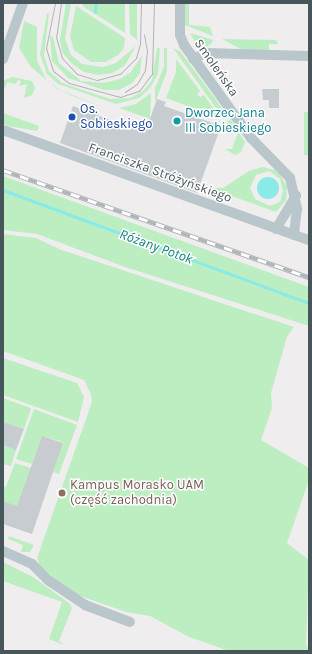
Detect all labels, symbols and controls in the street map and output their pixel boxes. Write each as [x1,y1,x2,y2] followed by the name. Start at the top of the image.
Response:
[191,36,241,100] street label: Smoleńska
[80,102,152,133] place label: Os. Sobieskiego
[185,106,271,137] place label: Dworzec Jana III Sobieskiego
[67,112,77,122] marker: Os. Sobieskiego
[172,116,182,126] marker: Dworzec Jana III Sobieskiego
[86,140,234,206] street label: Franciszka Stróżyńskiego
[117,226,195,268] water label: Różany Potok
[70,478,204,509] place label: Kampus Morasko UAM (część zachodnia)
[57,488,67,498] marker: Kampus Morasko UAM (część zachodnia)

